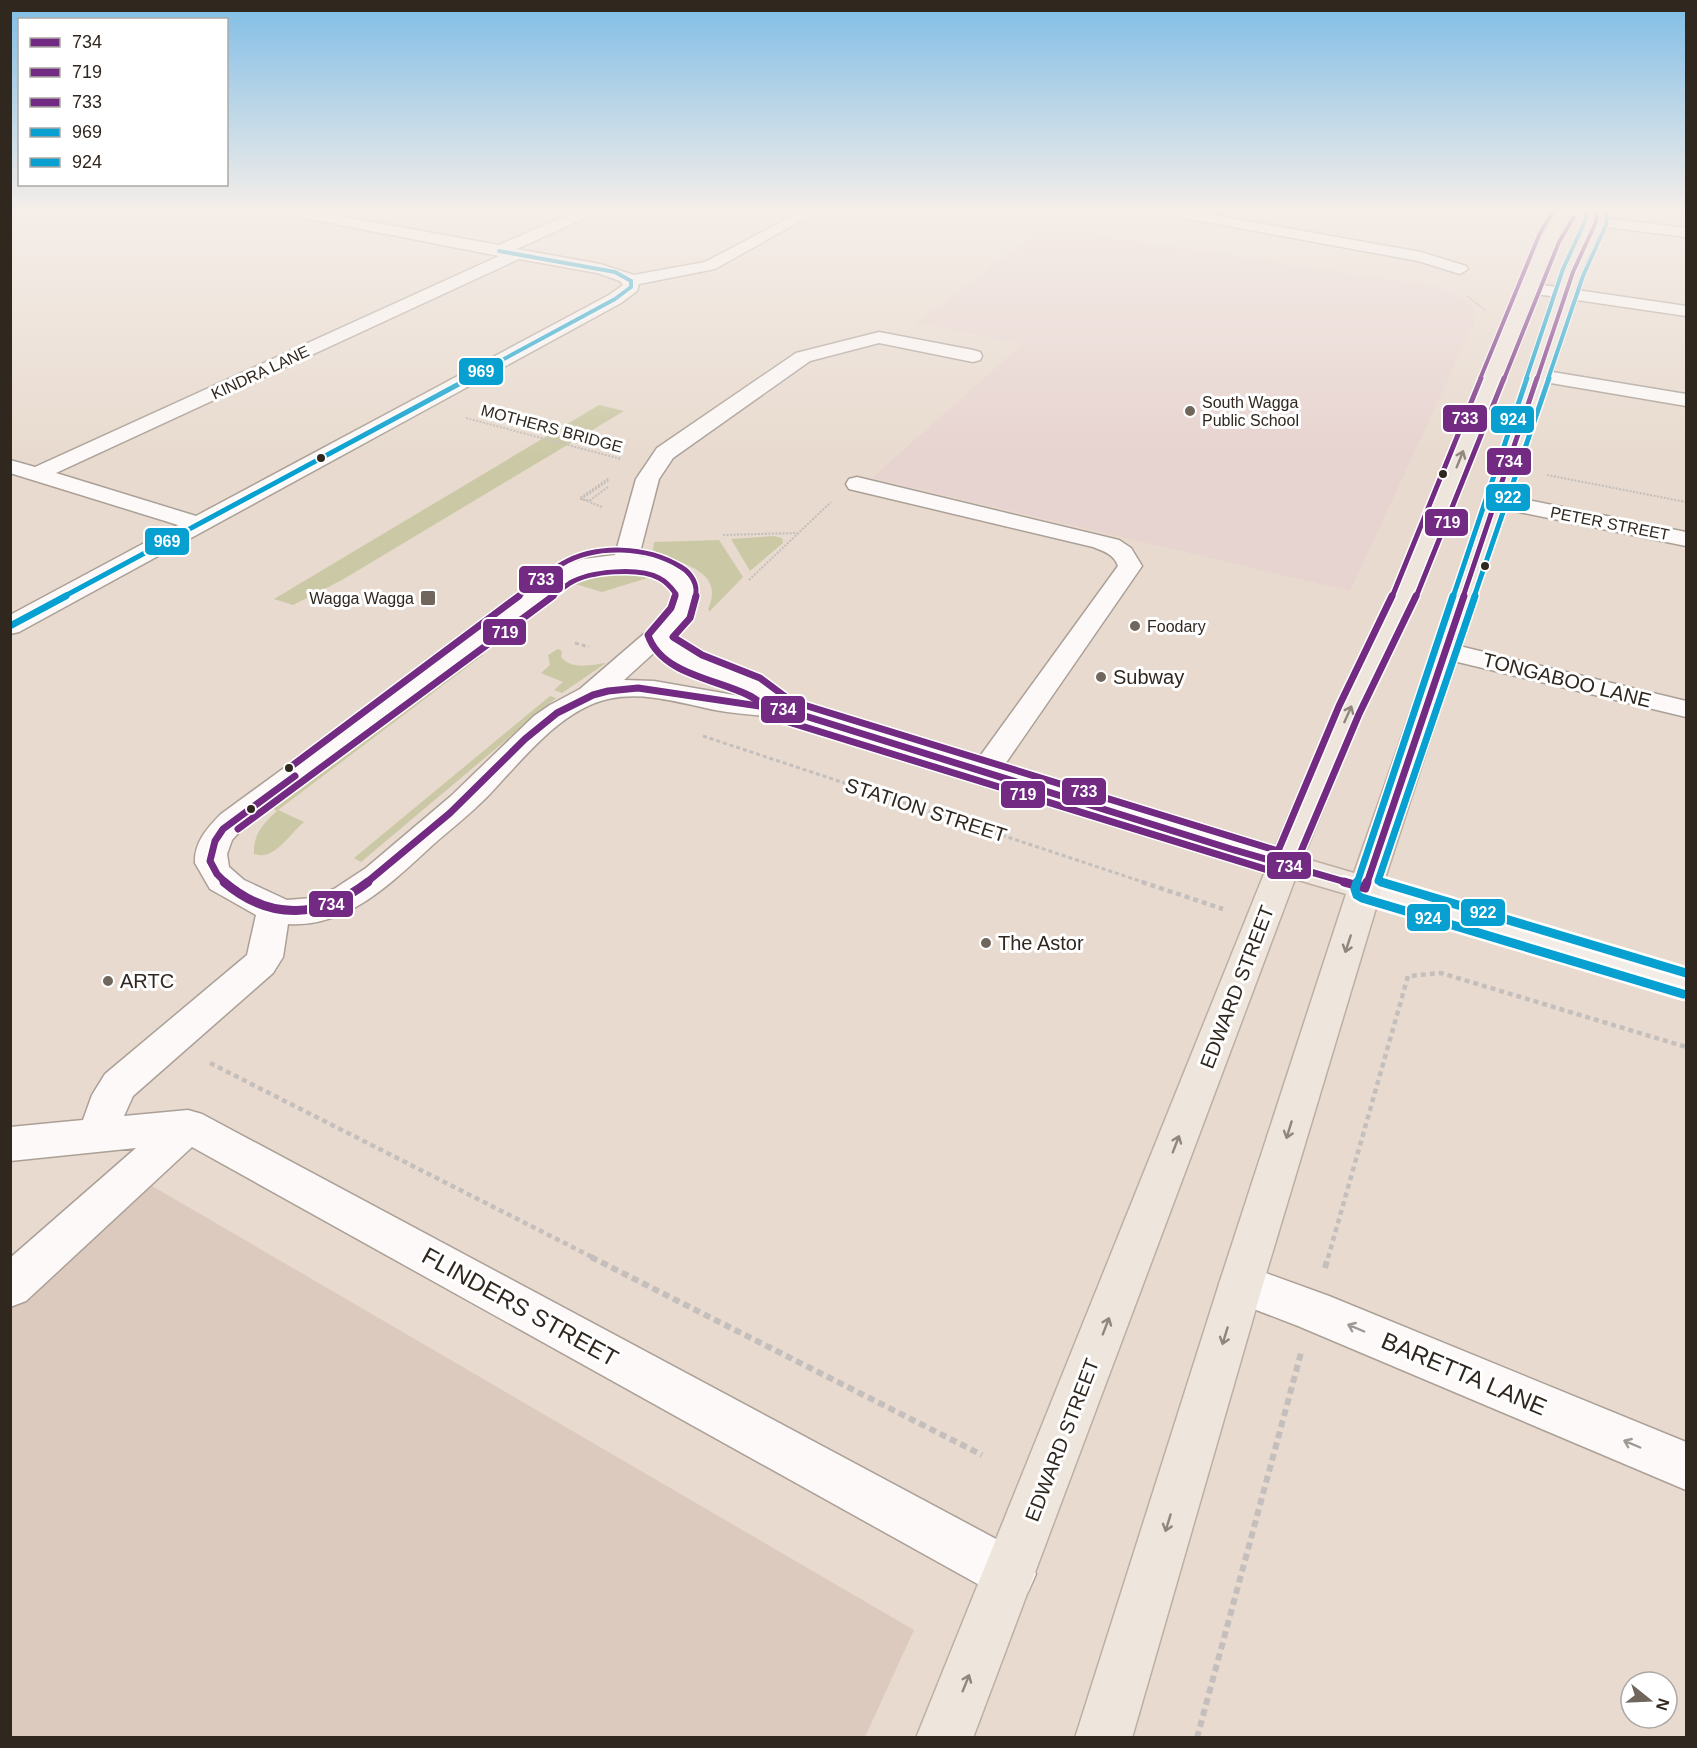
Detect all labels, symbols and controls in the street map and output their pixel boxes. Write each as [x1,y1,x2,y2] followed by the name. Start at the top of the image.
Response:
[18,18,228,186] legend
[72,32,102,52] text: 734
[72,62,102,82] text: 719
[72,92,102,112] text: 733
[72,122,102,142] text: 969
[72,152,102,172] text: 924
[209,342,312,403] street label: KINDRA LANE
[458,357,504,386] line badge: 969
[468,363,494,380] text: 969
[1202,394,1299,429] place label: South Wagga Public School
[479,401,624,456] street label: MOTHERS BRIDGE
[1183,404,1197,418] marker: South Wagga Public School
[1442,404,1488,433] line badge: 733
[1490,405,1535,434] line badge: 924
[1452,410,1478,427] text: 733
[1500,411,1526,428] text: 924
[1486,447,1532,476] line badge: 734
[1456,450,1467,468] one-way arrow
[315,452,327,464] unlabelled marker
[1496,453,1522,470] text: 734
[1437,468,1449,480] unlabelled marker
[1485,483,1531,512] line badge: 922
[1495,489,1521,506] text: 922
[1549,504,1671,543] street label: PETER STREET
[1424,508,1469,537] line badge: 719
[1434,514,1460,531] text: 719
[144,527,190,556] line badge: 969
[154,533,180,550] text: 969
[1479,560,1491,572] unlabelled marker
[518,565,564,594] line badge: 733
[528,571,554,588] text: 733
[419,589,437,607] marker: Wagga Wagga
[309,590,414,607] place label: Wagga Wagga
[482,618,527,646] line badge: 719
[1147,618,1206,635] place label: Foodary
[1128,619,1142,633] marker: Foodary
[492,624,518,641] text: 719
[1480,648,1654,712] street label: TONGABOO LANE
[1113,666,1184,688] place label: Subway
[1094,670,1108,684] marker: Subway
[760,695,806,724] line badge: 734
[770,701,796,718] text: 734
[1342,705,1354,723] one-way arrow
[283,762,295,774] unlabelled marker
[843,774,1009,846] street label: STATION STREET
[1061,777,1107,806] line badge: 733
[1000,780,1046,809] line badge: 719
[1071,783,1097,800] text: 733
[1010,786,1036,803] text: 719
[245,803,257,815] unlabelled marker
[1266,851,1312,880] line badge: 734
[1276,858,1302,875] text: 734
[308,890,354,918] line badge: 734
[318,896,344,913] text: 734
[1460,898,1506,927] line badge: 922
[1196,902,1278,1072] street label: EDWARD STREET
[1406,903,1451,932] line badge: 924
[1470,904,1496,921] text: 922
[1415,910,1441,927] text: 924
[998,932,1084,954] place label: The Astor
[1341,934,1352,953] one-way arrow
[979,936,993,950] marker: The Astor
[120,970,174,992] place label: ARTC
[101,974,115,988] marker: ARTC
[1283,1120,1294,1139] one-way arrow
[1171,1135,1182,1153] one-way arrow
[417,1241,623,1372] street label: FLINDERS STREET
[1101,1317,1112,1335] one-way arrow
[1347,1322,1365,1333] one-way arrow
[1219,1326,1230,1345] one-way arrow
[1377,1327,1551,1421] street label: BARETTA LANE
[1021,1355,1103,1525] street label: EDWARD STREET
[1624,1438,1642,1449] one-way arrow
[1162,1513,1173,1532] one-way arrow
[1619,1670,1679,1730] north arrow
[961,1674,972,1693] one-way arrow
[1653,1696,1673,1713] text: N

